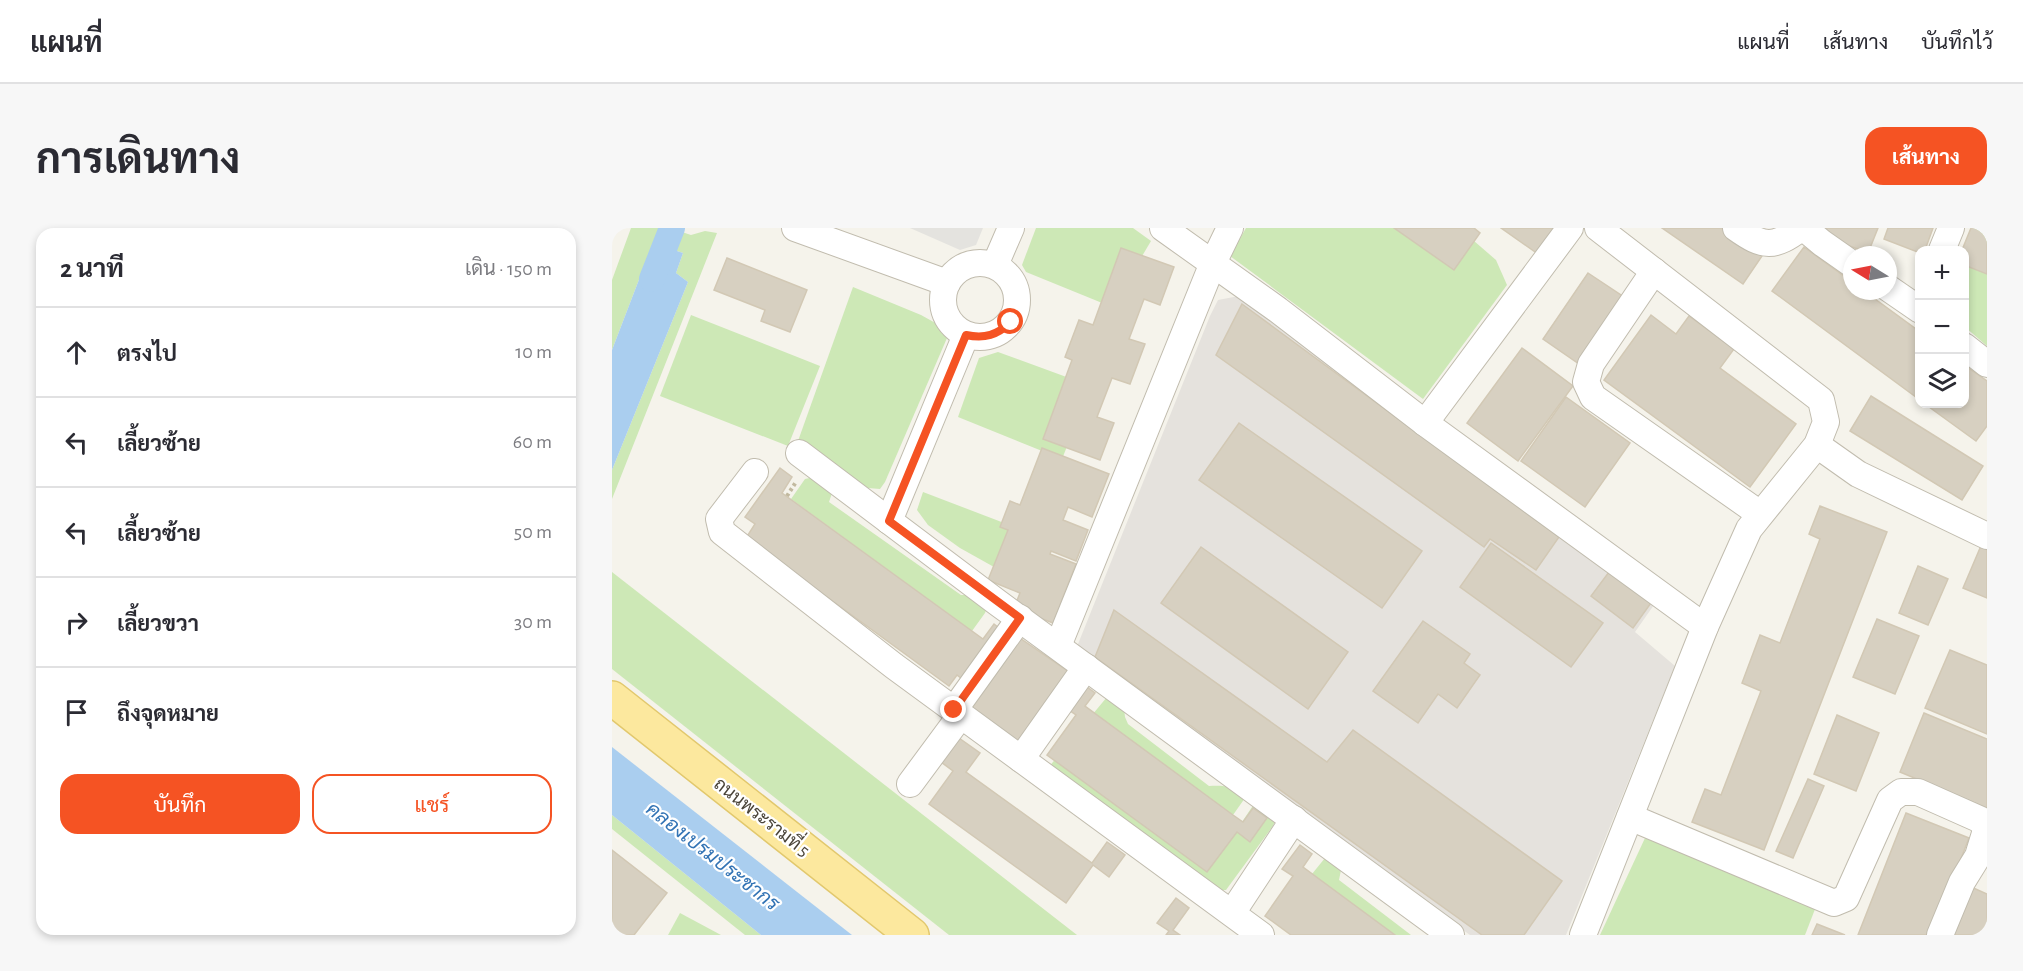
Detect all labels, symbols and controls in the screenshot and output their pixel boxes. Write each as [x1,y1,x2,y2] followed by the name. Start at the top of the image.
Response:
[30,30,103,58] text: แผนที่
[1737,32,1790,53] text: แผนที่
[1823,32,1888,53] text: เส้นทาง
[1921,32,1993,53] text: บันทึกไว้
[1865,127,1987,185] button: เส้นทาง
[36,139,240,181] text: การเดินทาง
[1843,246,1897,300] north arrow
[1915,246,1969,408] map controls
[1915,246,1969,300] button: +
[60,256,124,282] text: 2 นาที
[465,259,552,279] text: เดิน · 150 m
[1915,300,1969,354] button: −
[997,308,1023,334] route start
[60,336,93,369] icon: ahead
[515,342,552,362] text: 10 m
[117,343,177,365] text: ตรงไป
[1915,354,1969,408] button: layers
[60,426,93,459] icon: left
[513,432,552,452] text: 60 m
[117,433,201,455] text: เลี้ยวซ้าย
[60,516,93,549] icon: left
[514,522,552,542] text: 50 m
[117,523,201,545] text: เลี้ยวซ้าย
[60,606,93,639] icon: right
[514,612,552,632] text: 30 m
[117,613,199,635] text: เลี้ยวขวา
[60,696,93,729] icon: arrive
[940,696,966,722] route end
[117,703,219,725] text: ถึงจุดหมาย
[710,769,817,860] street label: ถนนพระรามที่ 5
[60,774,300,834] button: บันทึก
[312,774,552,834] button: แชร์
[642,798,784,915] water label: คลองเปรมประชากร

